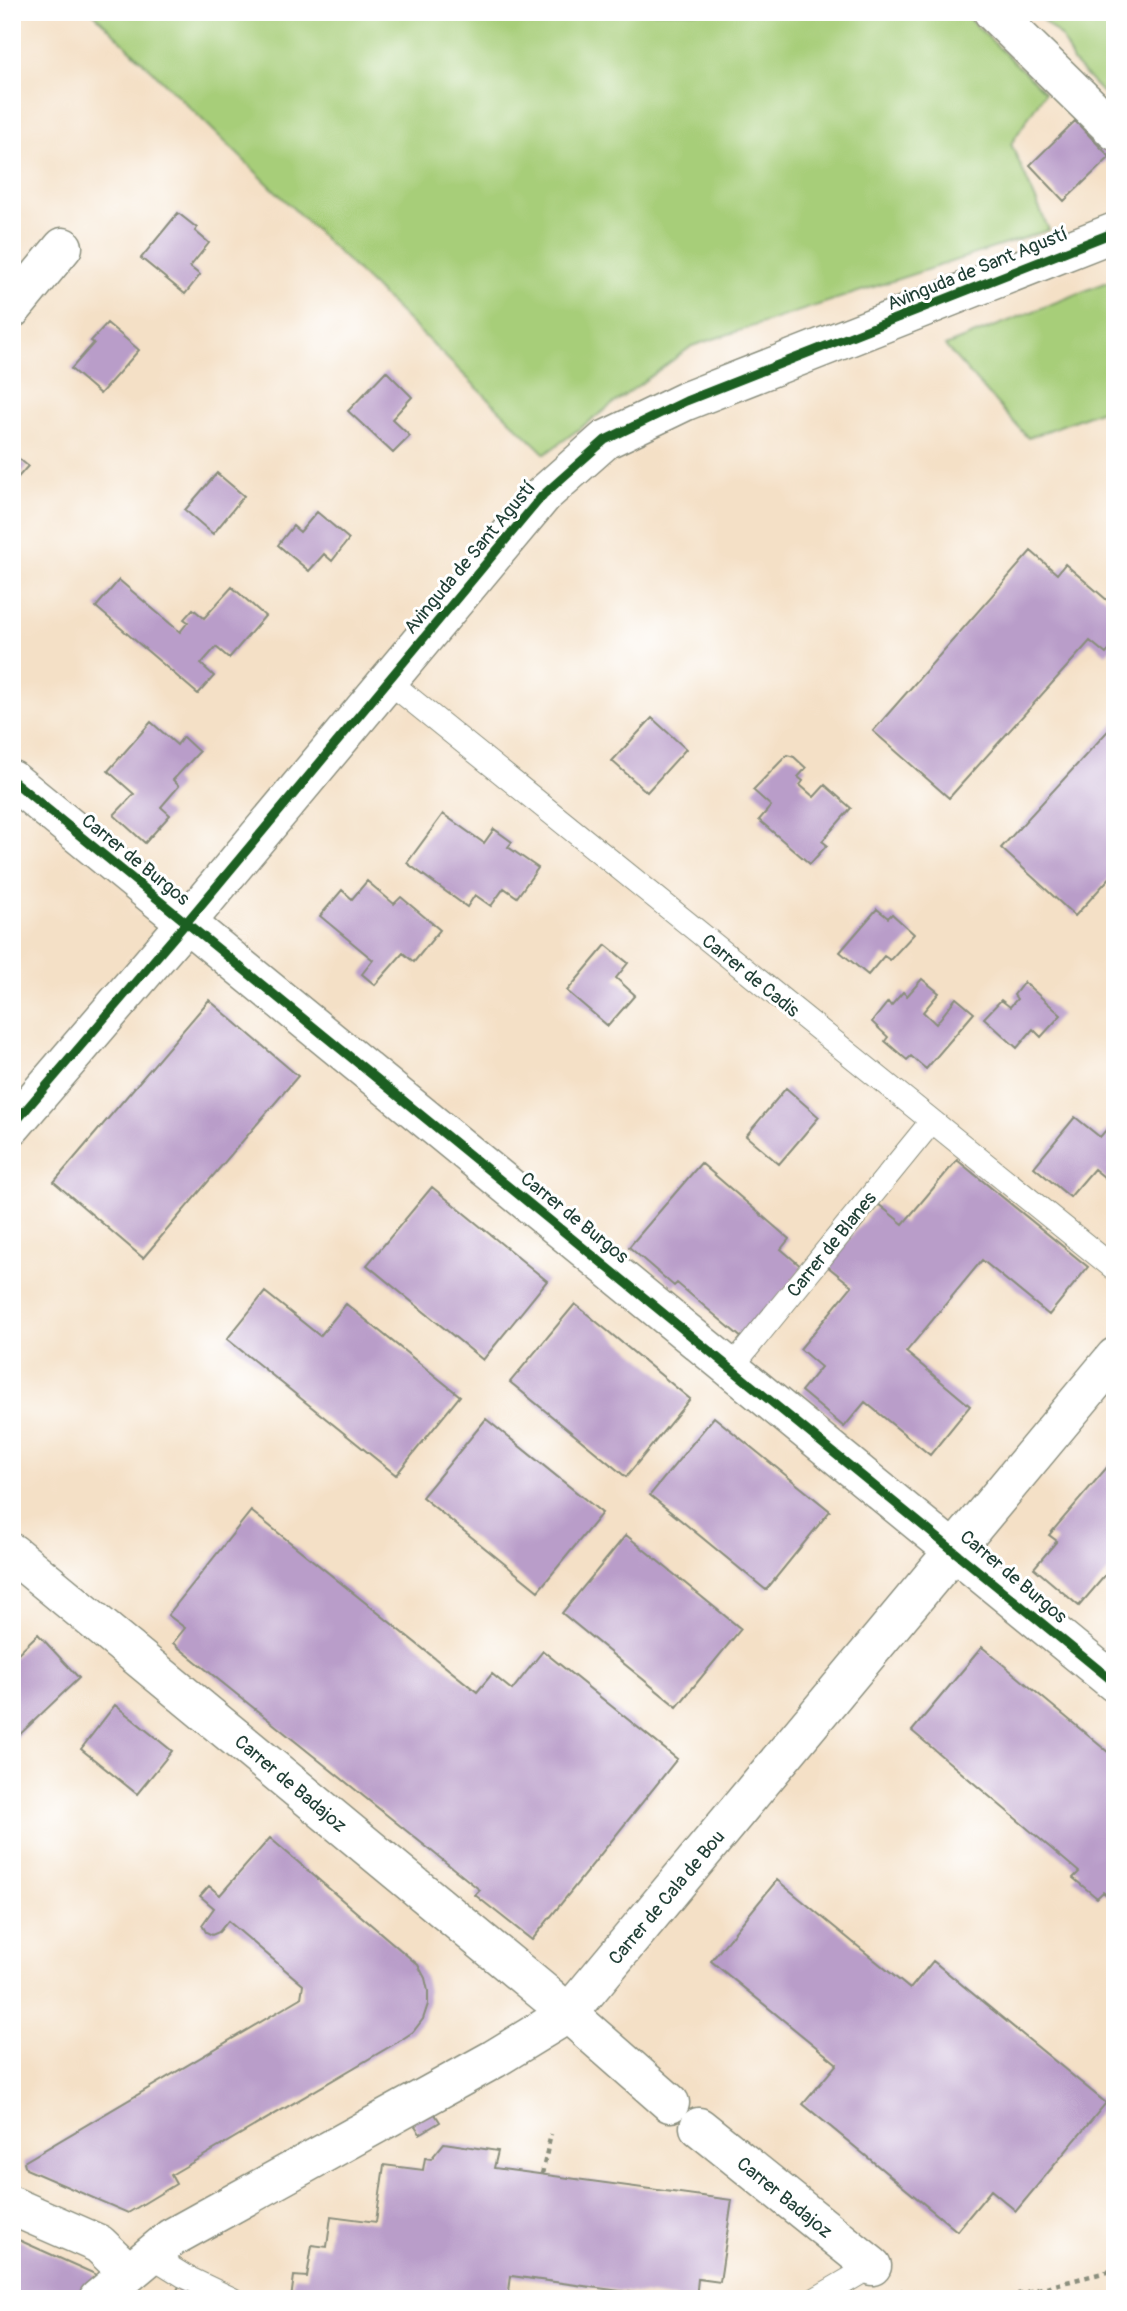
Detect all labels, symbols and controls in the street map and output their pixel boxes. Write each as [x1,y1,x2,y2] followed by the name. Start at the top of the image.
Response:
[884,222,1071,316] street label: Avinguda de Sant Agustí
[399,476,541,639] street label: Avinguda de Sant Agustí
[76,809,195,911] street label: Carrer de Burgos
[697,929,804,1023] street label: Carrer de Cadis
[515,1167,634,1269] street label: Carrer de Burgos
[782,1186,882,1302] street label: Carrer de Blanes
[955,1525,1072,1629] street label: Carrer de Burgos
[229,1730,351,1838] street label: Carrer de Badajoz
[603,1825,730,1970] street label: Carrer de Cala de Bou
[732,2152,837,2244] street label: Carrer Badajoz

